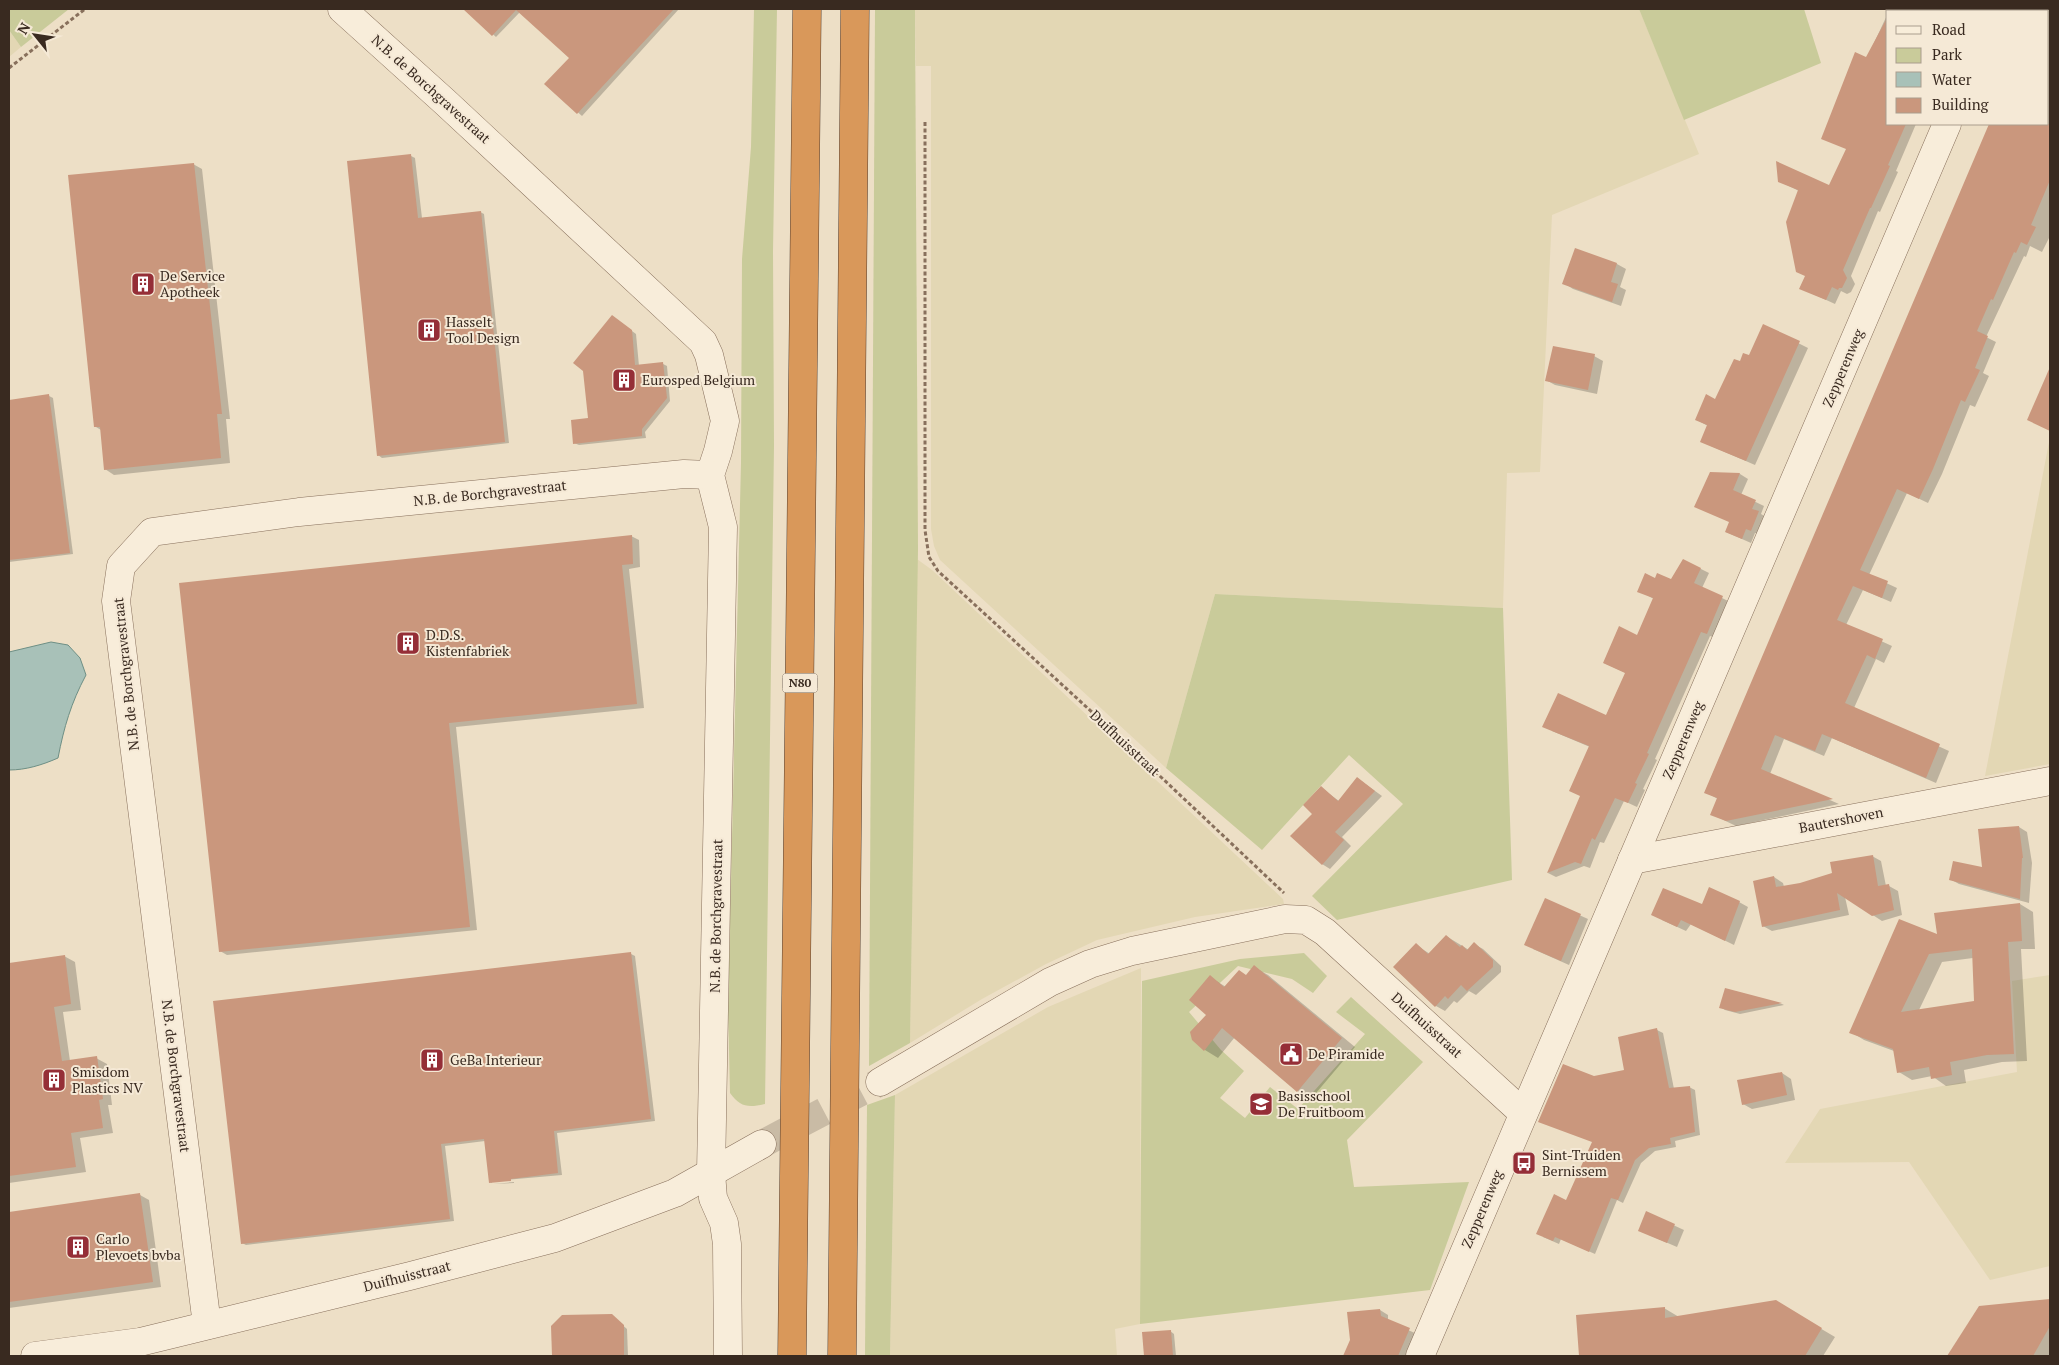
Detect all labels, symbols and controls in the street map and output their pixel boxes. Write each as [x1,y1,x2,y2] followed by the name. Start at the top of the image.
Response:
[10,10,60,60] north arrow
[1886,10,2049,125] legend
[12,19,34,38] text: N
[1932,19,1965,39] text: Road
[368,30,495,148] street label: N.B. de Borchgravestraat
[1932,44,1962,64] text: Park
[1932,69,1972,89] text: Water
[1932,94,1990,114] text: Building
[160,266,225,301] place label: De Service Apotheek
[130,271,156,297] building icon: De Service Apotheek
[446,312,520,347] place label: Hasselt Tool Design
[416,317,442,343] building icon: Hasselt Tool Design
[1818,325,1868,410] street label: Zepperenweg
[611,367,637,393] building icon: Eurosped Belgium
[642,370,755,389] place label: Eurosped Belgium
[412,475,568,510] street label: N.B. de Borchgravestraat
[108,596,143,752] street label: N.B. de Borchgravestraat
[426,625,510,660] place label: D.D.S. Kistenfabriek
[395,630,421,656] building icon: D.D.S. Kistenfabriek
[782,674,818,692] road number: N80
[1658,697,1708,782] street label: Zepperenweg
[1086,705,1165,781] street label: Duifhuisstraat
[1797,802,1885,837] street label: Bautershoven
[705,838,726,993] street label: N.B. de Borchgravestraat
[1388,988,1468,1062] street label: Duifhuisstraat
[158,998,195,1154] street label: N.B. de Borchgravestraat
[1278,1041,1304,1067] public building icon: De Piramide
[1308,1044,1384,1063] place label: De Piramide
[419,1047,445,1073] building icon: GeBa Interieur
[450,1050,542,1069] place label: GeBa Interieur
[72,1062,143,1097] place label: Smisdom Plastics NV
[41,1067,67,1093] building icon: Smisdom Plastics NV
[1278,1086,1364,1121] place label: Basisschool De Fruitboom
[1248,1091,1274,1117] school or university icon: Basisschool De Fruitboom
[1542,1145,1621,1180] place label: Sint-Truiden Bernissem
[1511,1150,1537,1176] bus stop icon: Sint-Truiden Bernissem
[1457,1166,1507,1251] street label: Zepperenweg
[96,1229,181,1264] place label: Carlo Plevoets bvba
[65,1234,91,1260] building icon: Carlo Plevoets bvba
[361,1255,453,1296] street label: Duifhuisstraat

